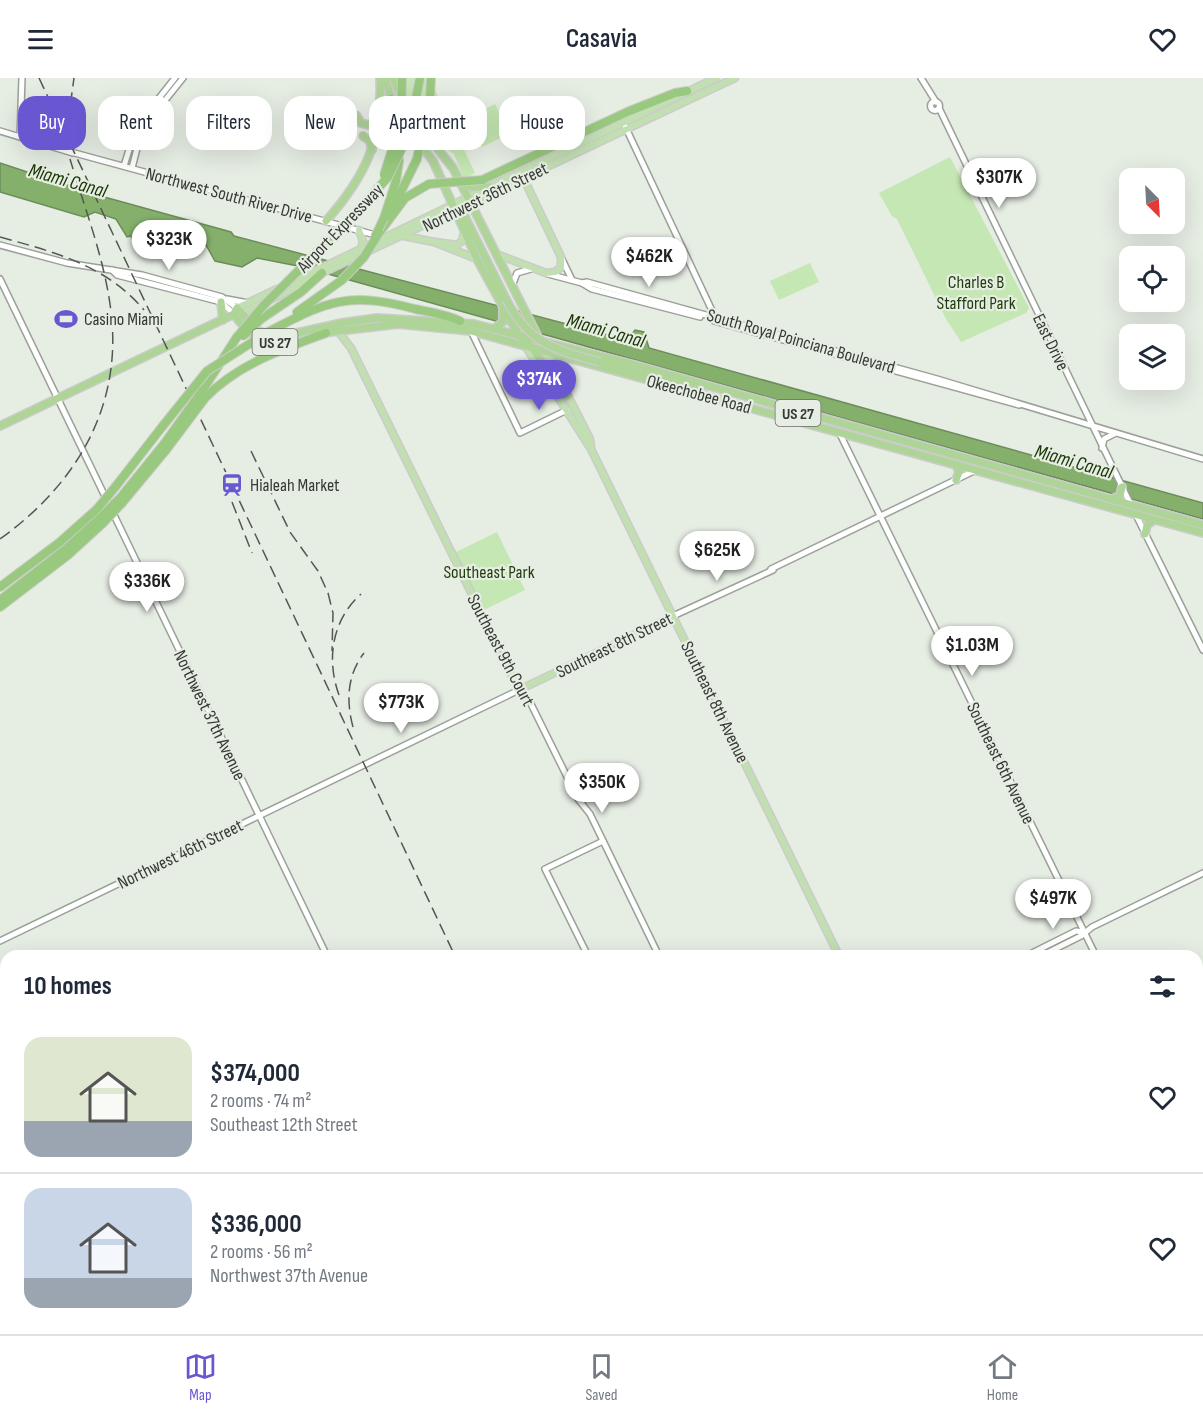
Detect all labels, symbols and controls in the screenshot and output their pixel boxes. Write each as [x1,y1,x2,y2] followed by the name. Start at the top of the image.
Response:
[24,23,57,56] icon: menu
[566,23,637,55] text: Casavia
[1146,23,1179,56] icon: heart
[18,96,86,150] chip: Buy
[98,96,174,150] chip: Rent
[186,96,272,150] chip: Filters
[284,96,357,150] chip: New
[369,96,487,150] chip: Apartment
[499,96,585,150] chip: House
[26,158,111,204] water label: Miami Canal
[419,158,552,237] street label: Northwest 36th Street
[957,158,1041,209] pin: $307K
[143,163,314,228] street label: Northwest South River Drive
[975,165,1023,189] text: $307K
[1119,168,1185,234] north arrow
[1119,168,1185,390] map controls
[292,180,388,278] street label: Airport Expressway
[127,220,211,271] pin: $323K
[146,227,192,251] text: $323K
[607,237,691,288] pin: $462K
[625,244,673,268] text: $462K
[1119,246,1185,312] button: locate
[936,272,1016,314] park label: Charles B Stafford Park
[704,305,897,378] street label: South Royal Poinciana Boulevard
[53,306,79,332] sports icon: Casino Miami
[564,308,649,354] water label: Miami Canal
[84,309,163,330] place label: Casino Miami
[1028,311,1073,374] street label: East Drive
[1119,324,1185,390] button: layers
[252,329,298,355] road number: US 27
[497,360,581,411] pin: $374K
[516,367,562,391] text: $374K
[644,370,753,418] street label: Okeechobee Road
[776,400,820,426] road number: US 27
[1032,439,1117,485] water label: Miami Canal
[219,472,245,498] station icon: Hialeah Market
[250,475,340,496] place label: Hialeah Market
[675,531,759,582] pin: $625K
[693,538,741,562] text: $625K
[105,562,189,613] pin: $336K
[443,562,535,583] park label: Southeast Park
[123,569,171,593] text: $336K
[462,591,539,710] street label: Southeast 9th Court
[553,608,676,683] street label: Southeast 8th Street
[923,626,1021,677] pin: $1.03M
[945,633,999,657] text: $1.03M
[676,638,753,767] street label: Southeast 8th Avenue
[169,647,250,784] street label: Northwest 37th Avenue
[359,683,443,734] pin: $773K
[378,690,424,714] text: $773K
[962,699,1039,828] street label: Southeast 6th Avenue
[560,763,644,814] pin: $350K
[578,770,626,794] text: $350K
[114,815,247,894] street label: Northwest 46th Street
[1011,879,1095,930] pin: $497K
[1029,886,1077,910] text: $497K
[1146,970,1179,1003] icon: filters
[24,971,112,1002] text: 10 homes
[210,1058,300,1089] text: $374,000
[72,1061,144,1133] icon: home
[1146,1081,1179,1114] icon: heart
[210,1089,311,1113] text: 2 rooms · 74 m²
[210,1113,358,1137] text: Southeast 12th Street
[210,1209,302,1240] text: $336,000
[72,1212,144,1284] icon: home
[1146,1232,1179,1265] icon: heart
[210,1240,313,1264] text: 2 rooms · 56 m²
[210,1264,368,1288] text: Northwest 37th Avenue
[184,1350,217,1405] tab: Map
[585,1350,618,1405] tab: Saved
[986,1350,1019,1405] tab: Home

